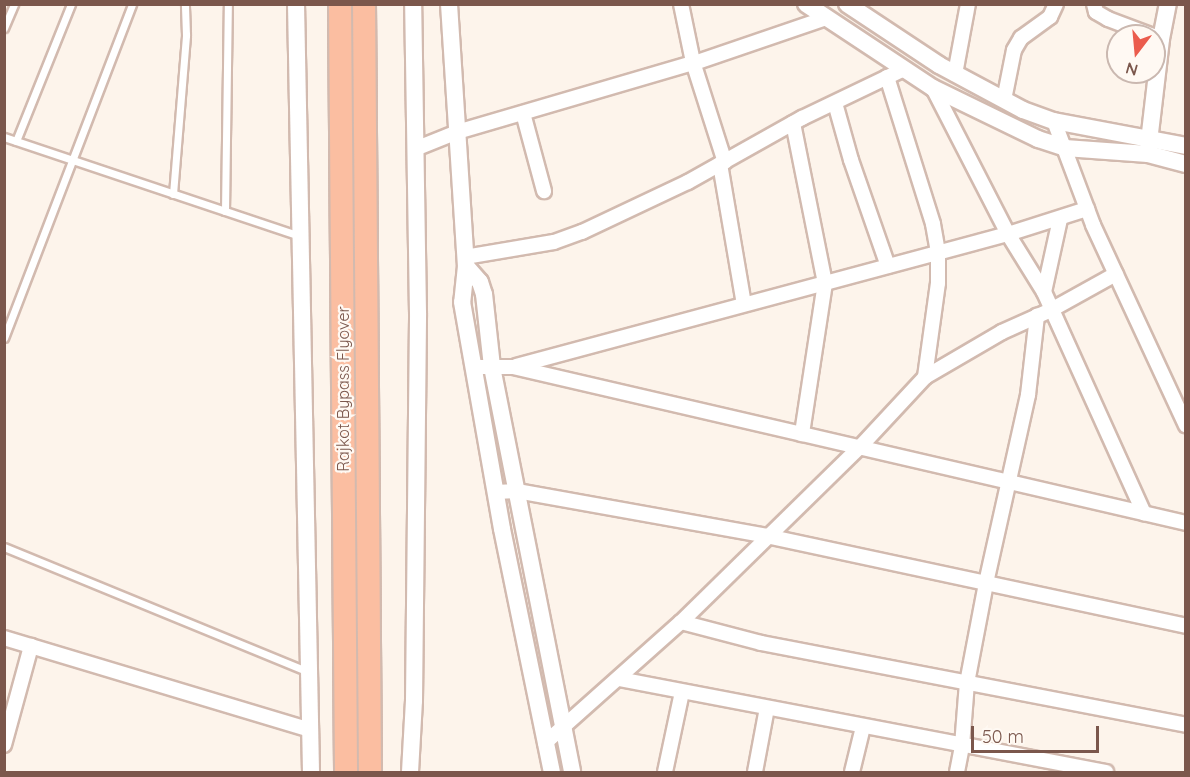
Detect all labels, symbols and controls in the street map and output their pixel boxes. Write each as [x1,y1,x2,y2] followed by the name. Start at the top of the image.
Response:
[1106,24,1166,84] north arrow
[1123,58,1140,81] text: N
[333,306,353,472] street label: Rajkot Bypass Flyover
[974,714,1102,752] scale bar
[982,725,1024,748] text: 50 m

